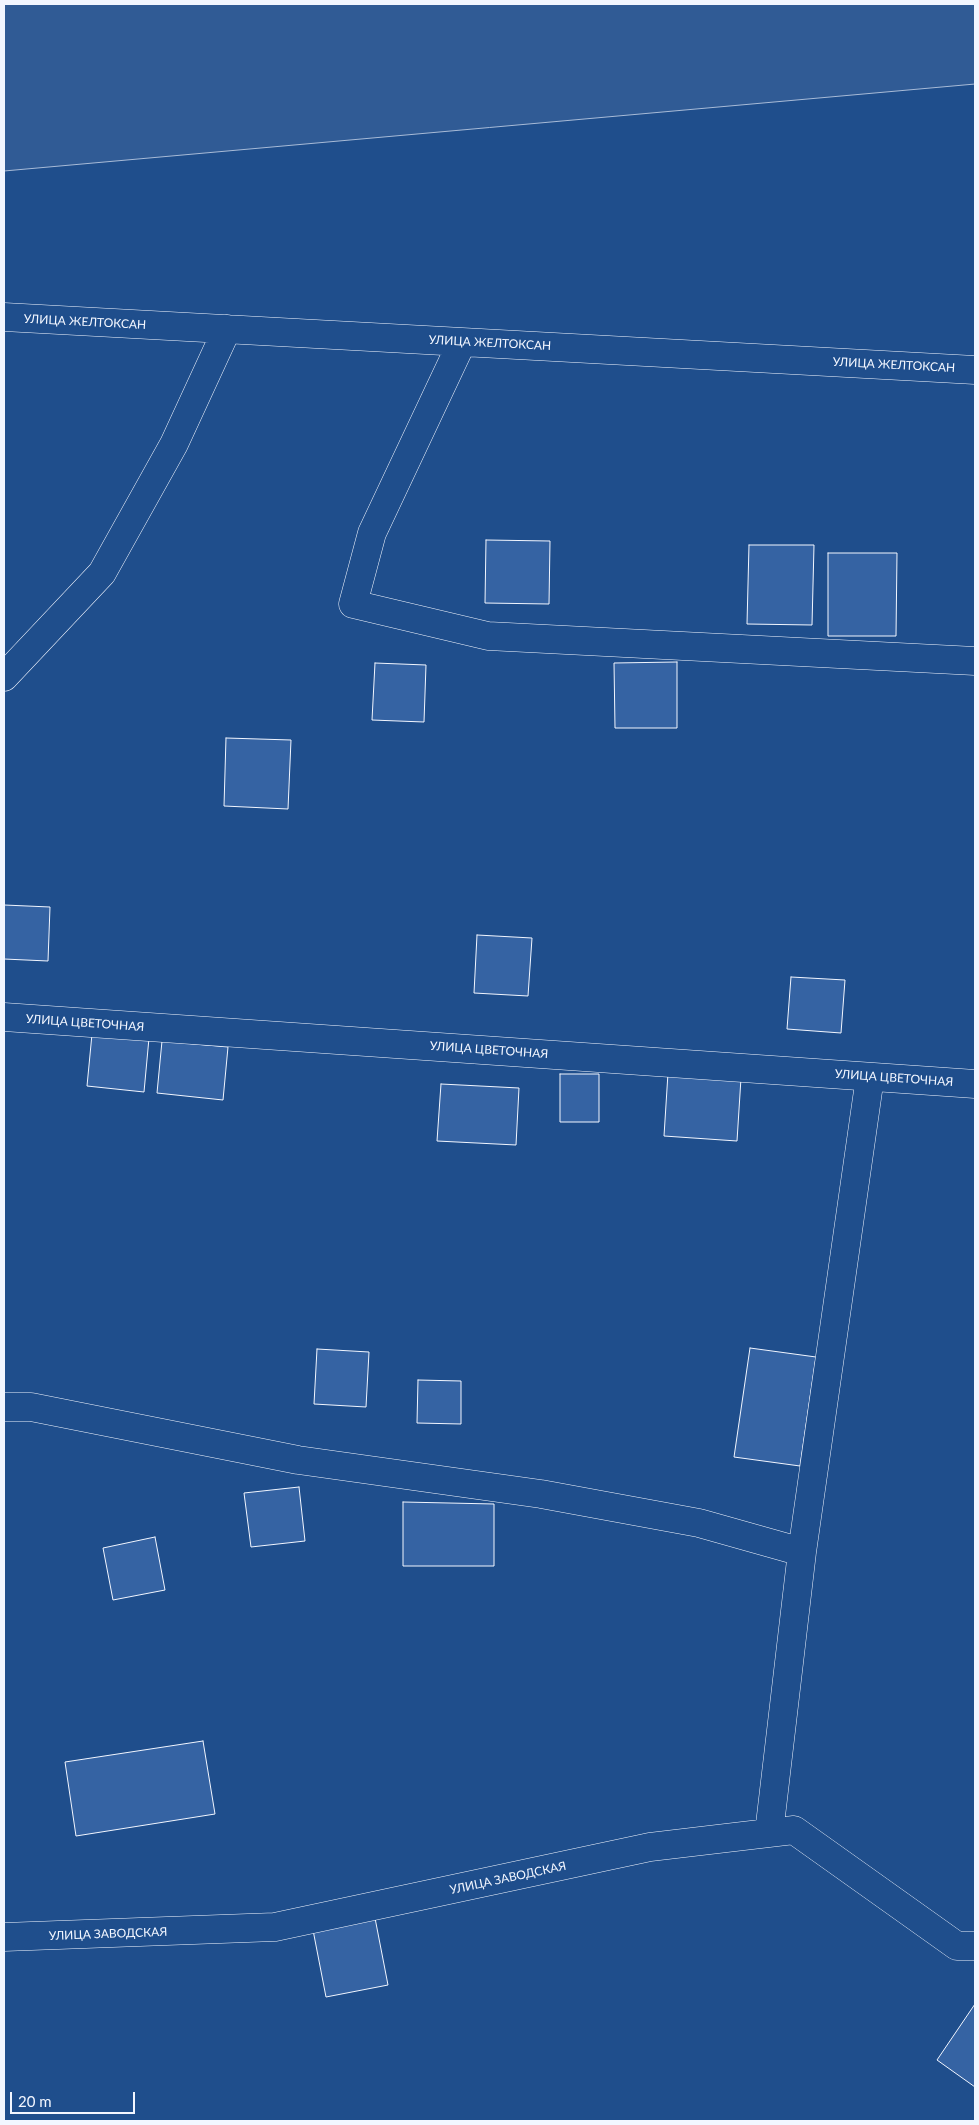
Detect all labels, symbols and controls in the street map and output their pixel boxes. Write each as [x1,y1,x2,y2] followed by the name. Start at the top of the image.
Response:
[23,312,147,332] street label: УЛИЦА ЖЕЛТОКСАН
[428,333,552,353] street label: УЛИЦА ЖЕЛТОКСАН
[832,355,956,375] street label: УЛИЦА ЖЕЛТОКСАН
[25,1012,145,1034] street label: УЛИЦА ЦВЕТОЧНАЯ
[429,1039,549,1061] street label: УЛИЦА ЦВЕТОЧНАЯ
[834,1067,954,1089] street label: УЛИЦА ЦВЕТОЧНАЯ
[449,1859,567,1897] street label: УЛИЦА ЗАВОДСКАЯ
[49,1925,167,1943] street label: УЛИЦА ЗАВОДСКАЯ
[12,2082,138,2114] scale bar
[18,2092,52,2110] text: 20 m

